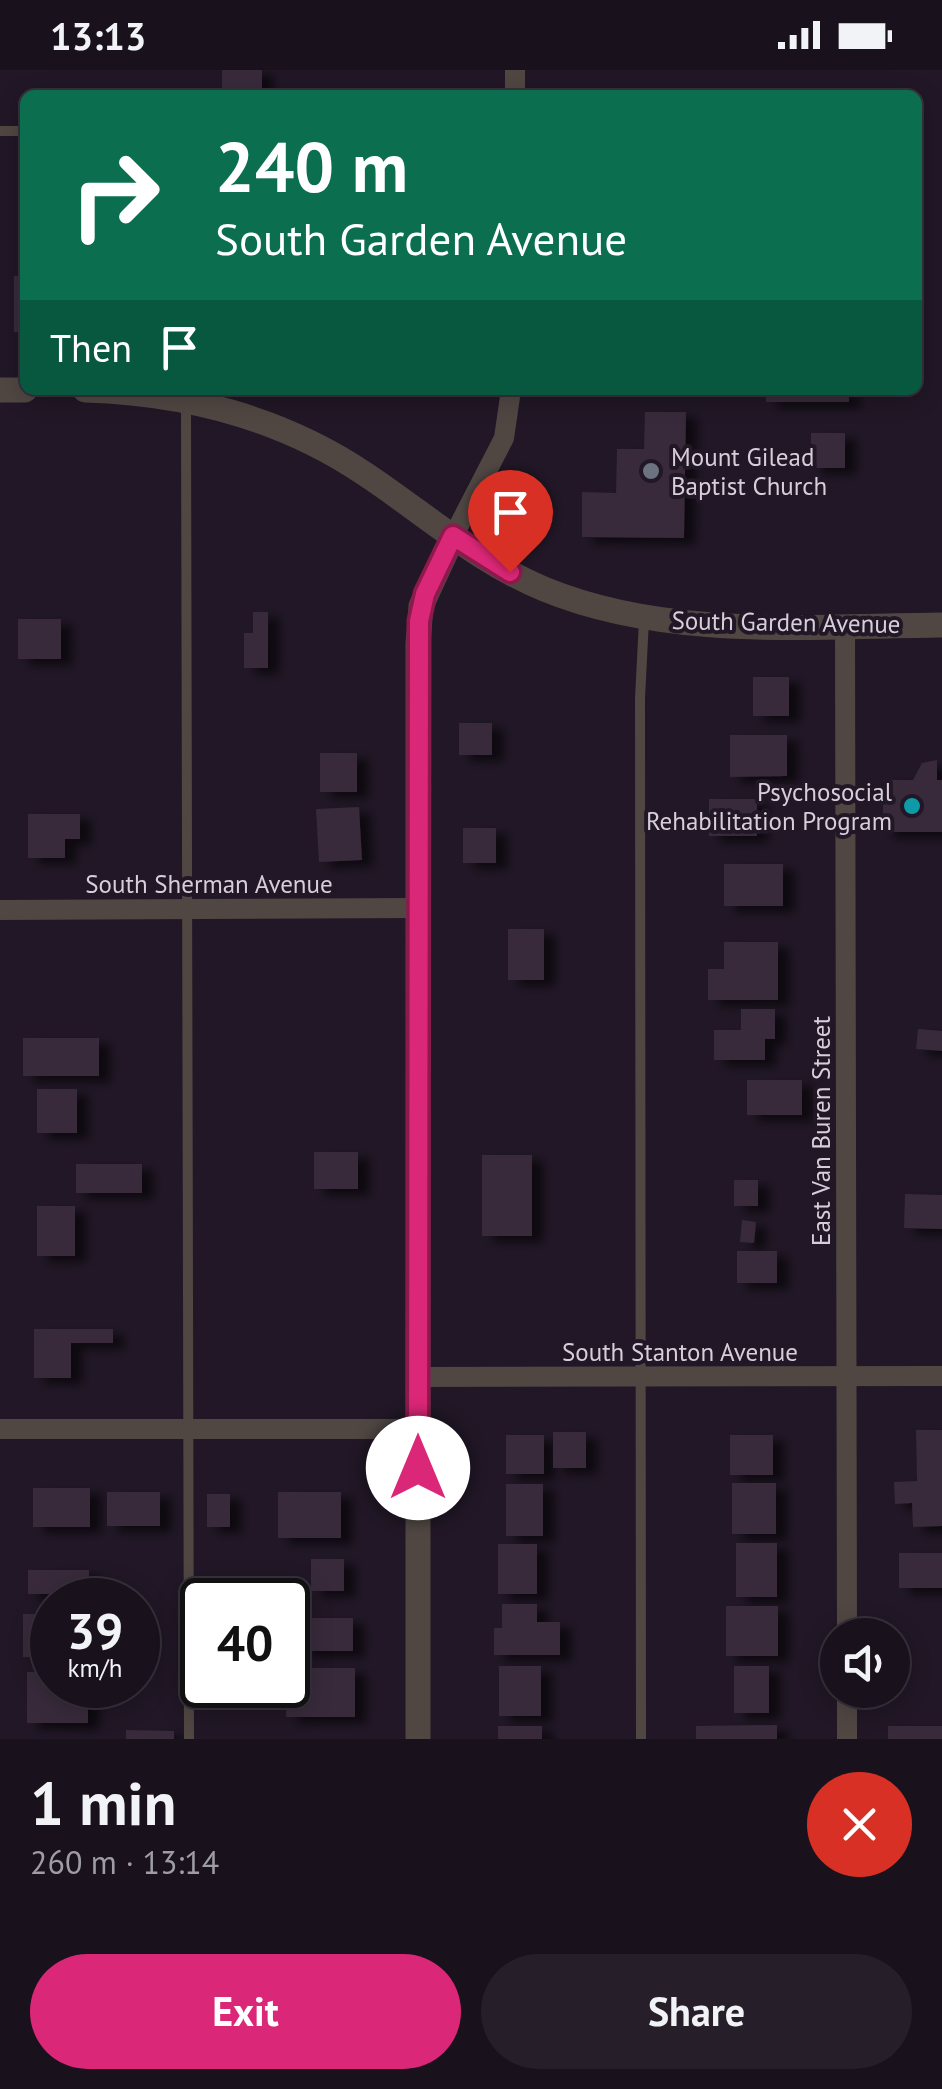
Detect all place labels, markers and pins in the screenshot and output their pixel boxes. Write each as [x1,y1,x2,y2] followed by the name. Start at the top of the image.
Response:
[671,441,827,502] place label: Mount Gilead Baptist Church
[640,460,662,482] marker: Mount Gilead Baptist Church
[468,470,553,573] pin
[646,776,893,837] place label: Psychosocial Rehabilitation Program
[901,795,923,817] marker: Psychosocial Rehabilitation Program

